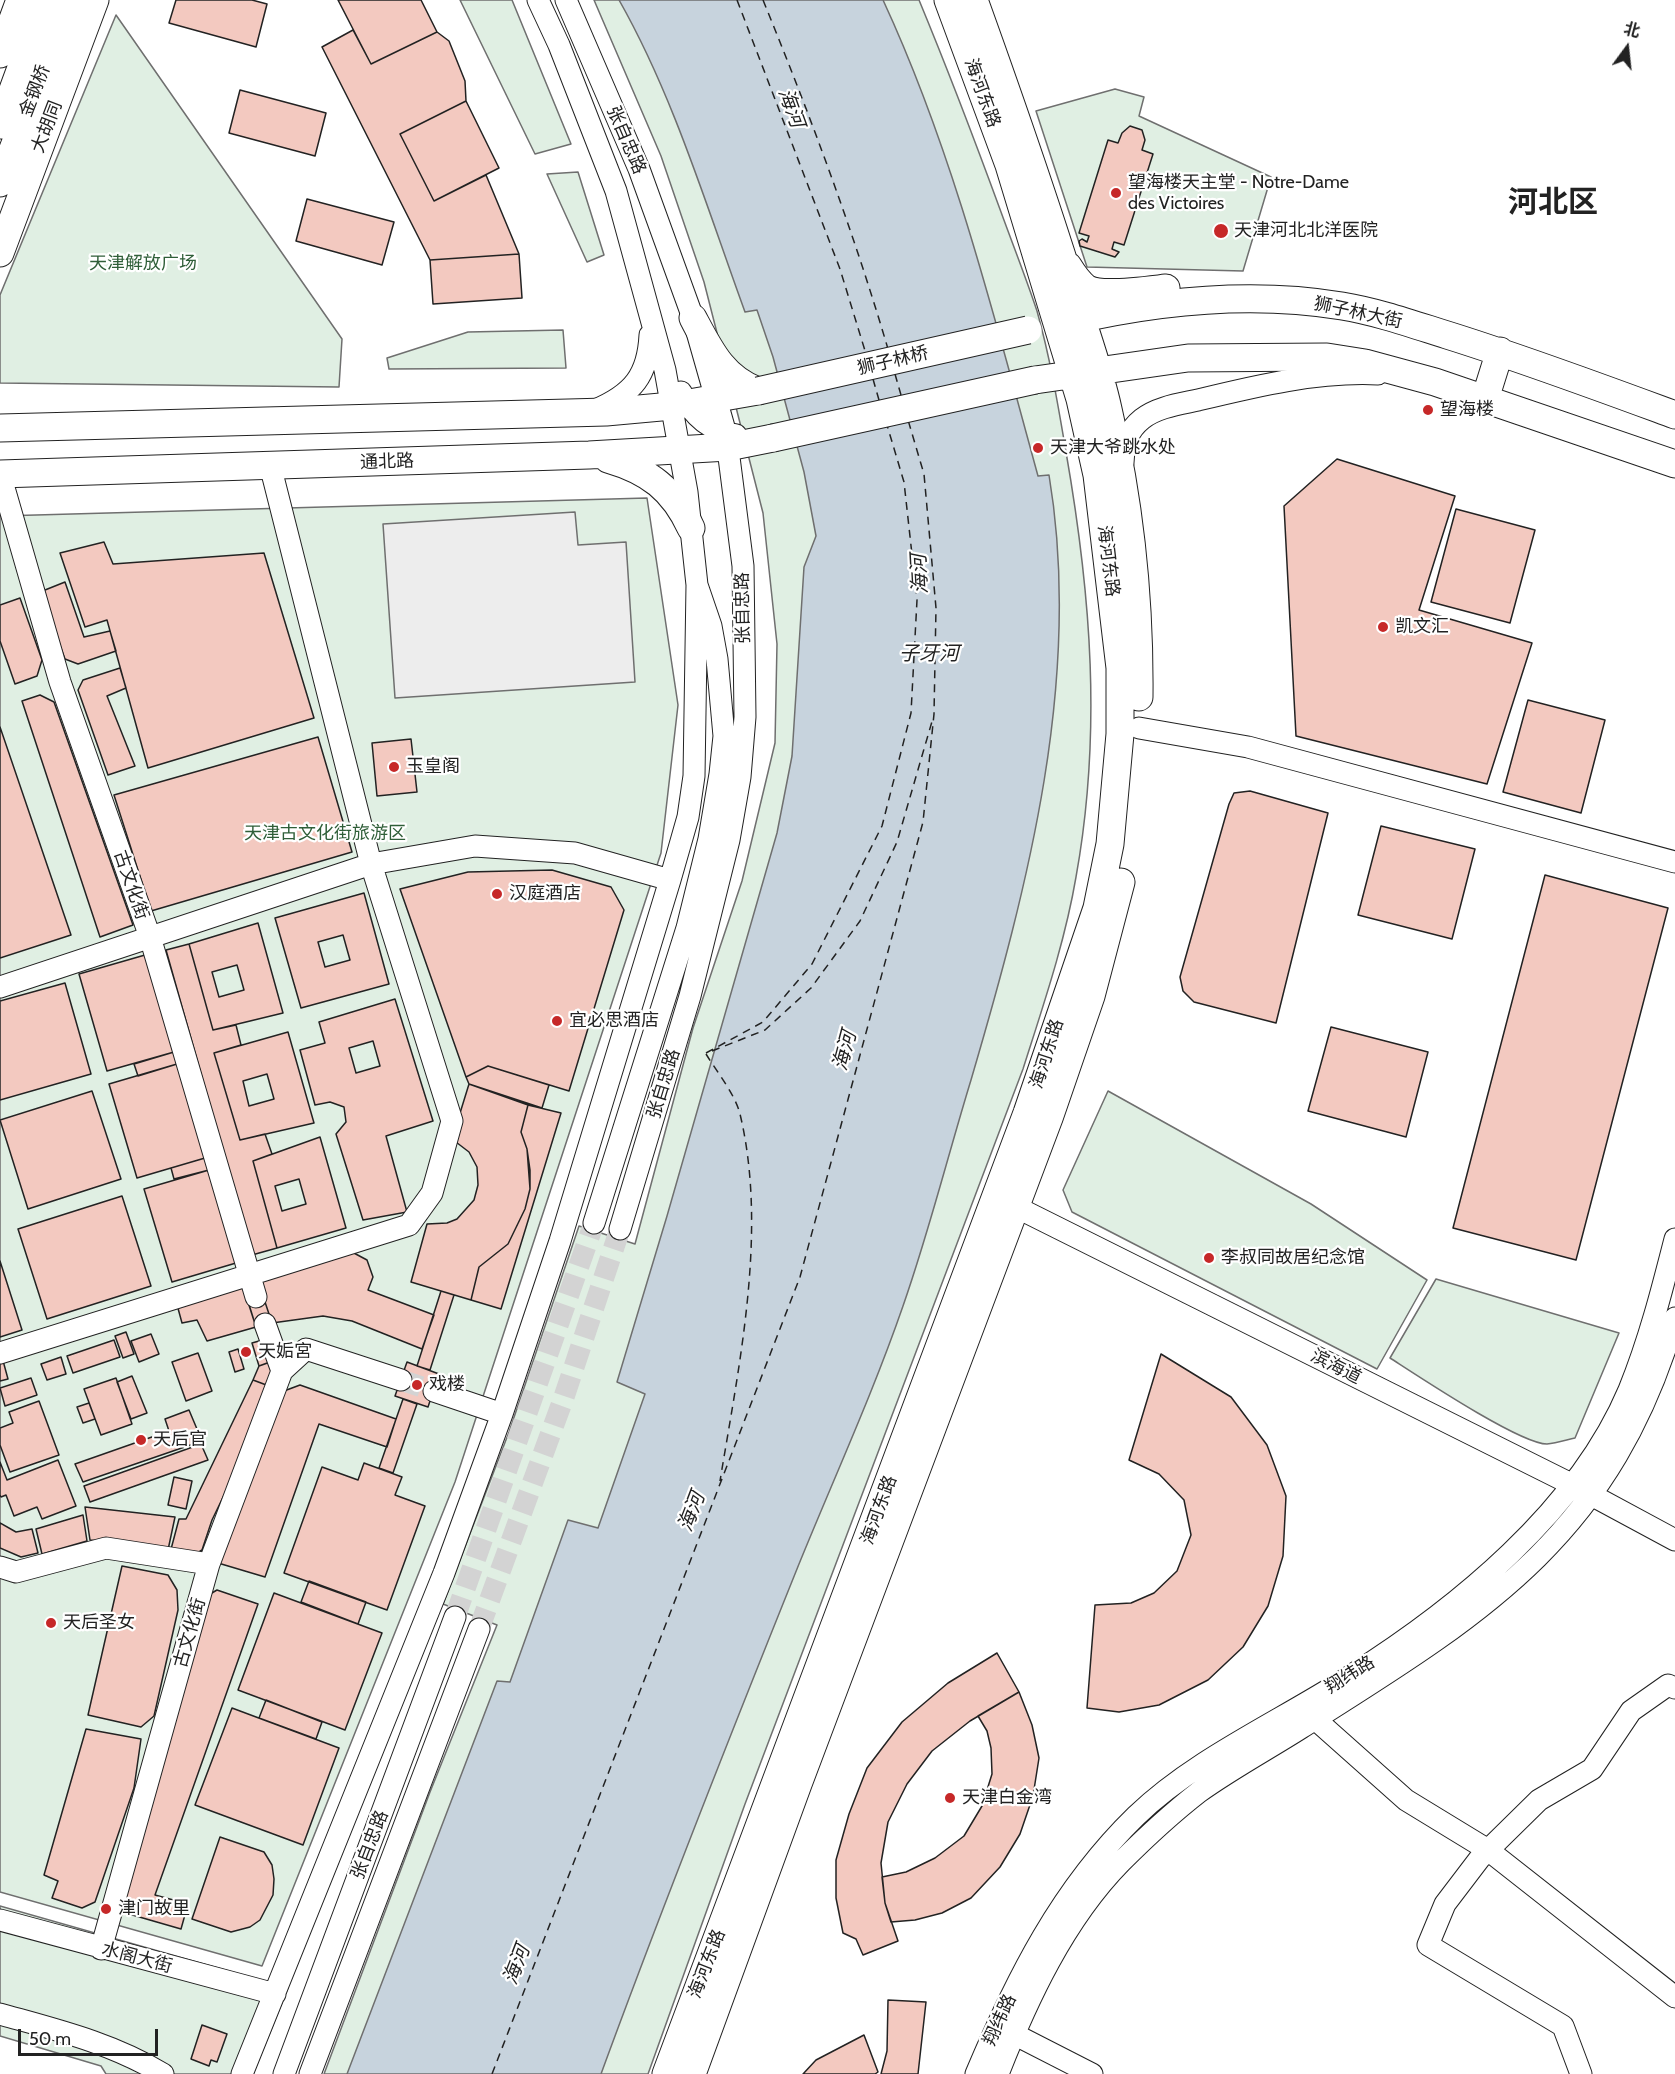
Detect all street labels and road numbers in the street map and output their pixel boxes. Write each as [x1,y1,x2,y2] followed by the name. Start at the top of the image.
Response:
[960,55,1004,131] street label: 海河东路
[15,62,55,120] street label: 金钢桥
[27,98,67,156] street label: 大胡同
[602,103,650,177] street label: 张自忠路
[1312,293,1404,333] street label: 狮子林大街
[855,342,931,380] street label: 狮子林桥
[360,450,414,474] street label: 通北路
[1093,524,1123,598] street label: 海河东路
[732,572,754,644] street label: 张自忠路
[109,847,153,923] street label: 古文化街
[1026,1016,1068,1092] street label: 海河东路
[643,1046,685,1122] street label: 张自忠路
[1307,1345,1365,1389] street label: 滨海道
[857,1472,901,1548] street label: 海河东路
[170,1595,210,1671] street label: 古文化街
[1321,1652,1379,1698] street label: 翔纬路
[347,1808,393,1882] street label: 张自忠路
[684,1927,730,2001] street label: 海河东路
[99,1938,175,1978] street label: 水阁大街
[979,1991,1021,2049] street label: 翔纬路

